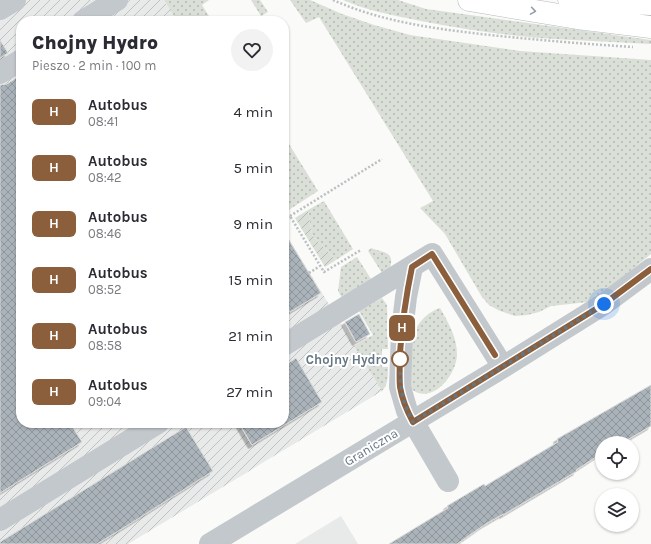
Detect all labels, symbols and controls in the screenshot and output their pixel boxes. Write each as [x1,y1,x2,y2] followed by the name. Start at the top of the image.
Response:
[530,6,536,15] one-way arrow
[231,29,273,71] button: heart
[32,32,158,54] text: Chojny Hydro
[32,58,156,73] text: Pieszo · 2 min · 100 m
[88,96,148,114] text: Autobus
[49,103,59,120] text: H
[234,103,273,121] text: 4 min
[88,114,118,129] text: 08:41
[88,152,148,170] text: Autobus
[49,159,59,176] text: H
[233,159,273,177] text: 5 min
[88,170,122,185] text: 08:42
[88,208,148,226] text: Autobus
[49,215,59,232] text: H
[233,215,273,233] text: 9 min
[88,226,121,241] text: 08:46
[88,264,148,282] text: Autobus
[49,271,59,288] text: H
[228,271,273,289] text: 15 min
[88,282,122,297] text: 08:52
[594,294,614,314] your location
[389,315,415,341] line badge: H
[397,319,407,336] text: H
[88,320,148,338] text: Autobus
[49,327,59,344] text: H
[228,327,273,345] text: 21 min
[88,338,122,353] text: 08:58
[391,350,409,368] marker: Chojny Hydro
[306,352,388,367] place label: Chojny Hydro
[88,376,148,394] text: Autobus
[49,383,59,400] text: H
[226,383,273,401] text: 27 min
[88,394,121,409] text: 09:04
[341,425,401,469] street label: Graniczna
[595,436,639,532] map controls
[595,436,639,480] button: locate
[595,488,639,532] button: layers

